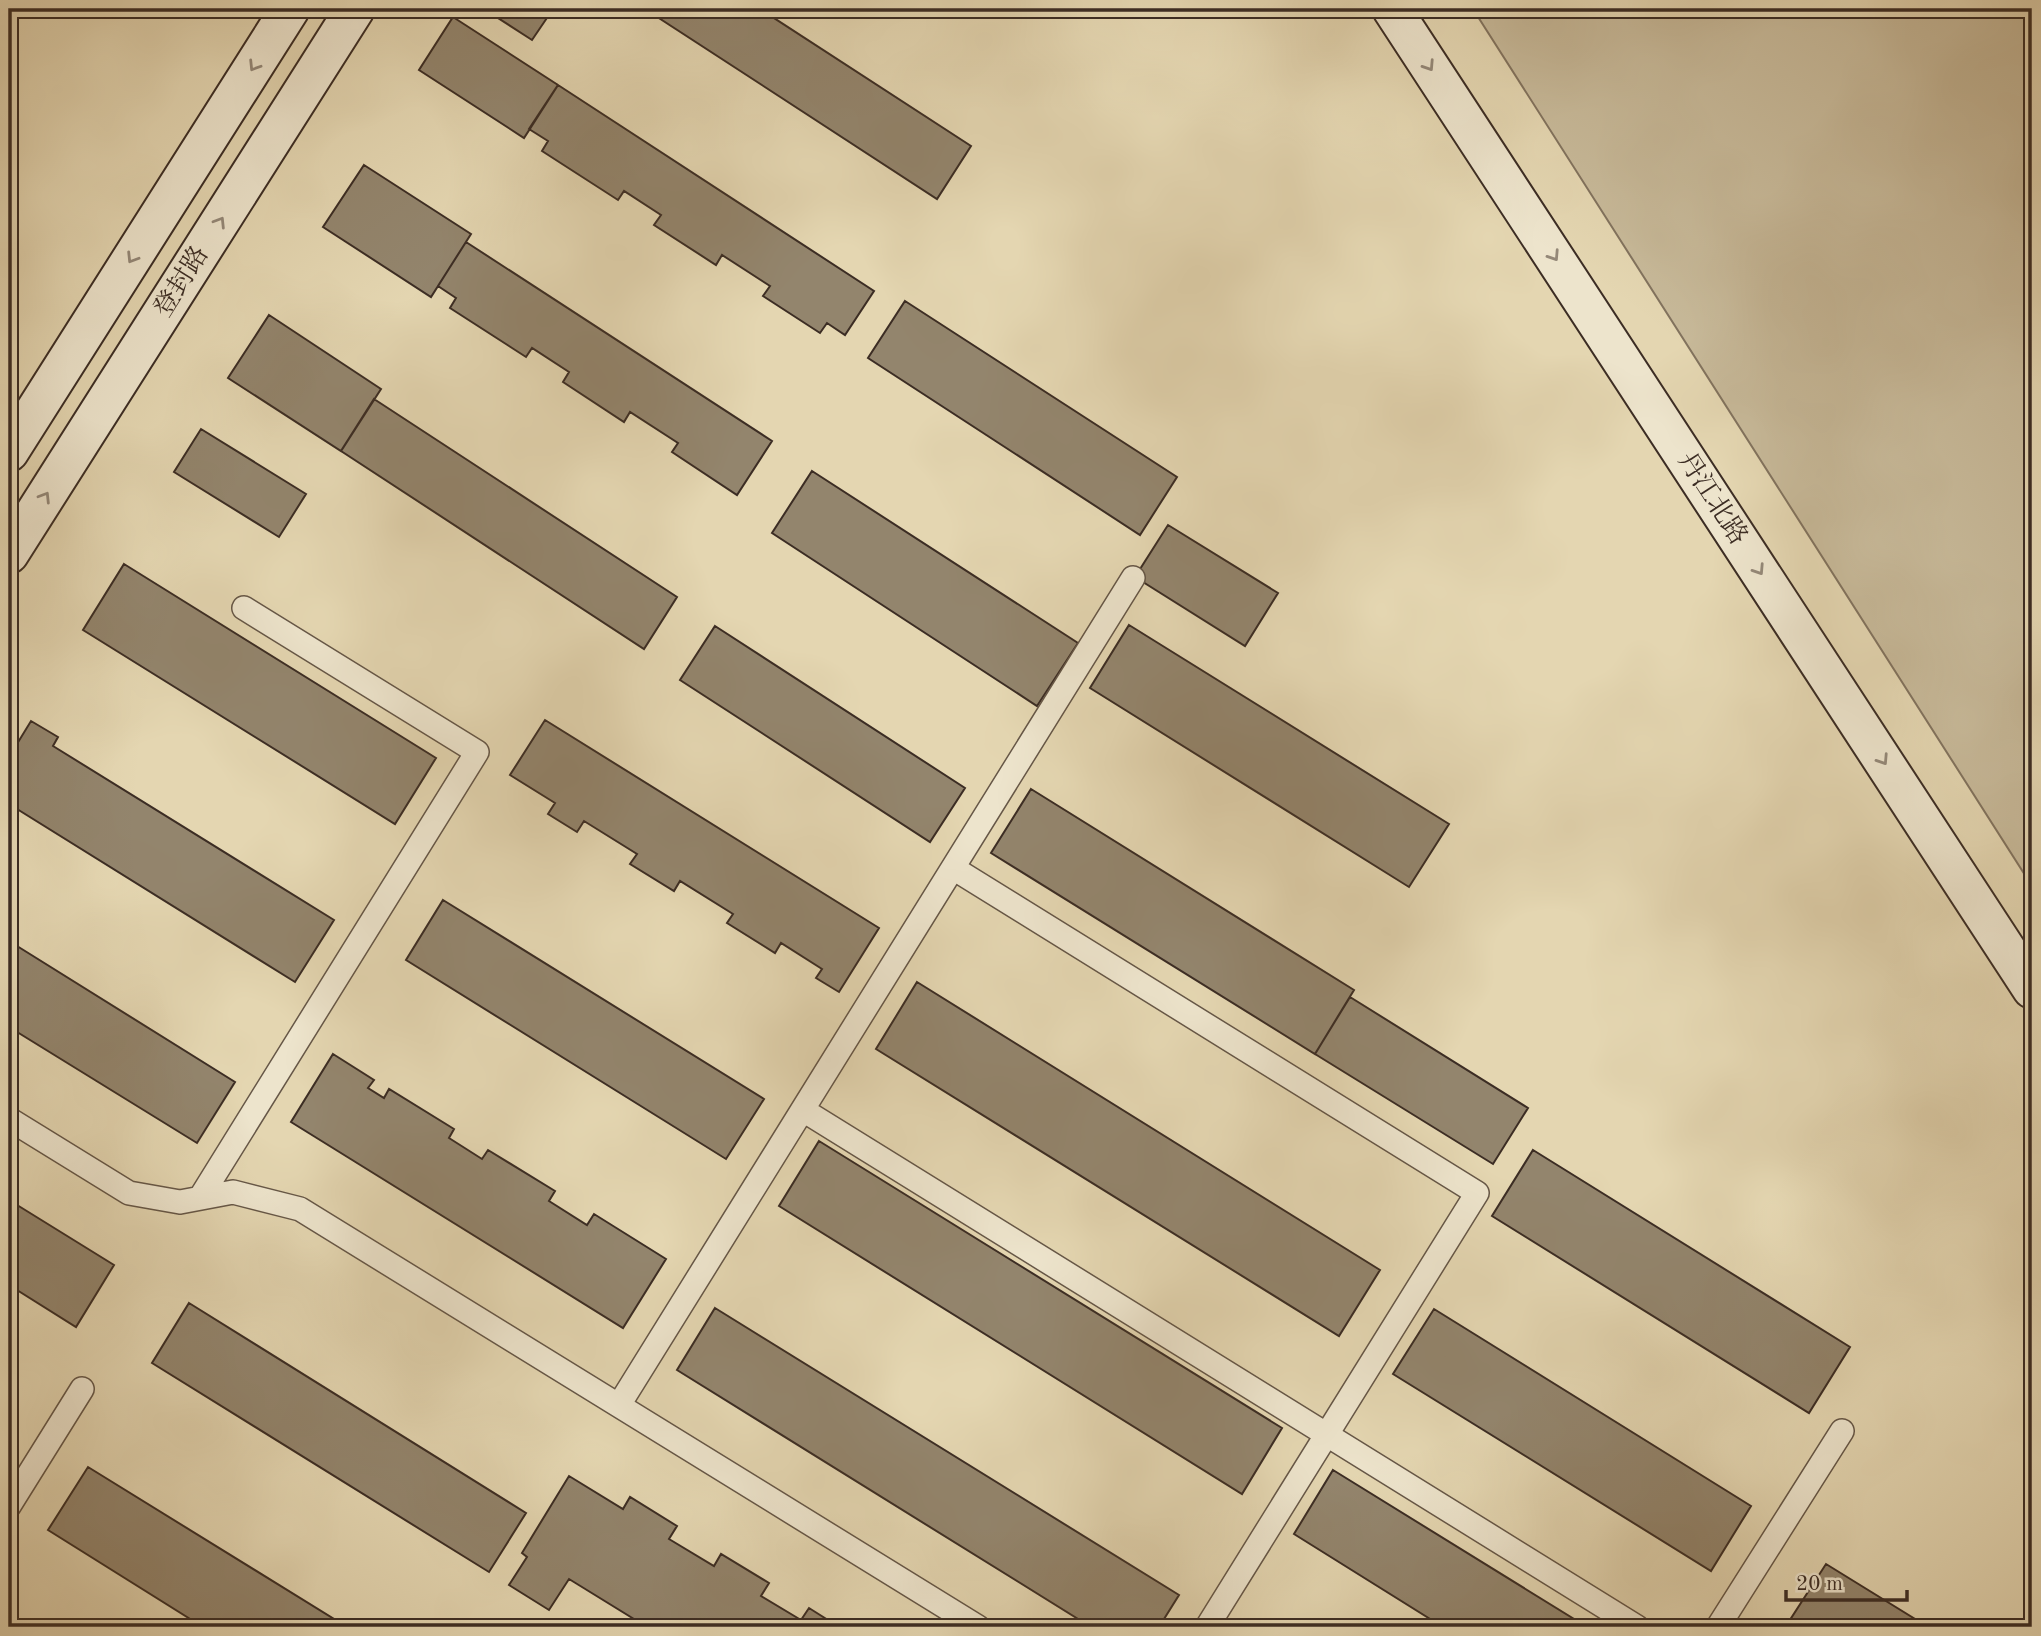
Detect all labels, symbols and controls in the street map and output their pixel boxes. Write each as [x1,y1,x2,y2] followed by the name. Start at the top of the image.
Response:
[1421,58,1434,71] one-way arrow
[249,59,262,72] one-way arrow
[211,217,224,230] one-way arrow
[149,241,214,322] street label: 登封路
[1545,249,1558,262] one-way arrow
[127,251,140,264] one-way arrow
[1673,447,1753,550] street label: 丹江北路
[37,491,50,504] one-way arrow
[1750,562,1763,575] one-way arrow
[1875,753,1888,766] one-way arrow
[1786,1559,1906,1603] scale bar
[1796,1574,1843,1595] text: 20 m

